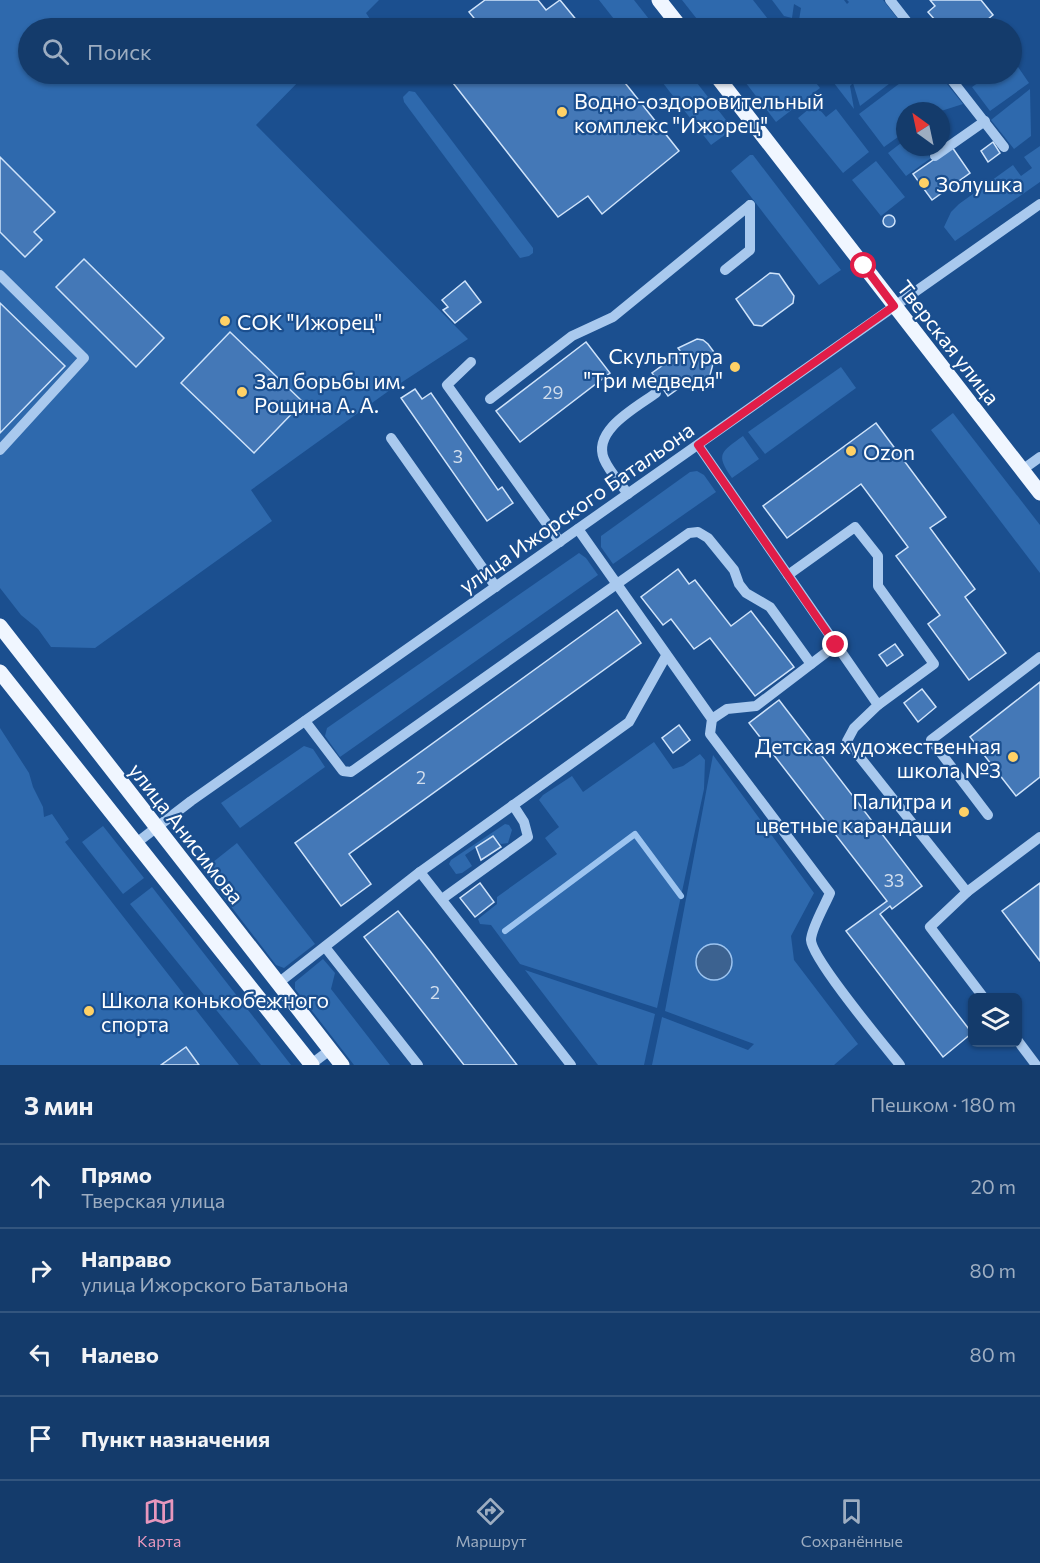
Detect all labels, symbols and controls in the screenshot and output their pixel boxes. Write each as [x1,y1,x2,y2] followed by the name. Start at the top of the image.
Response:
[18,18,1022,84] search box
[39,35,72,68] icon: search
[87,38,152,65] text: Поиск
[574,88,824,137] place label: Водно-оздоровительный комплекс "Ижорец"
[896,102,950,156] north arrow
[555,105,569,119] marker: Водно-оздоровительный комплекс "Ижорец"
[936,171,1023,196] place label: Золушка
[917,176,931,190] marker: Золушка
[850,252,876,278] route start
[893,275,1005,409] street label: Тверская улица
[237,309,382,334] place label: СОК "Ижорец"
[218,314,232,328] marker: СОК "Ижорец"
[584,343,723,392] place label: Скульптура "Три медведя"
[728,360,742,374] marker: Скульптура "Три медведя"
[254,368,405,417] place label: Зал борьбы им. Рощина А. А.
[543,381,563,403] house number: 29
[235,385,249,399] marker: Зал борьбы им. Рощина А. А.
[454,416,698,598] street label: улица Ижорского Батальона
[863,439,915,464] place label: Ozon
[844,444,858,458] marker: Ozon
[453,445,463,467] house number: 3
[822,631,848,657] route end
[755,733,1001,782] place label: Детская художественная школа №3
[1006,750,1020,764] marker: Детская художественная школа №3
[124,758,250,908] street label: улица Анисимова
[416,766,426,788] house number: 2
[756,788,952,837] place label: Палитра и цветные карандаши
[957,805,971,819] marker: Палитра и цветные карандаши
[884,869,904,891] house number: 33
[430,981,440,1003] house number: 2
[101,987,329,1036] place label: Школа конькобежного спорта
[968,993,1022,1047] map controls
[968,993,1022,1047] button: layers
[82,1004,96,1018] marker: Школа конькобежного спорта
[24,1089,94,1120] text: 3 мин
[870,1092,1016,1116] text: Пешком · 180 m
[81,1161,152,1188] text: Прямо
[24,1170,57,1203] icon: ahead
[971,1174,1016,1198] text: 20 m
[81,1188,225,1212] text: Тверская улица
[81,1245,171,1272] text: Направо
[24,1254,57,1287] icon: right
[970,1258,1016,1282] text: 80 m
[81,1272,348,1296] text: улица Ижорского Батальона
[24,1338,57,1371] icon: left
[81,1341,159,1368] text: Налево
[970,1342,1016,1366] text: 80 m
[24,1422,57,1455] icon: arrive
[81,1425,270,1452] text: Пункт назначения
[137,1495,181,1550] tab: Карта
[455,1495,527,1550] tab: Маршрут
[801,1495,903,1550] tab: Сохранённые

